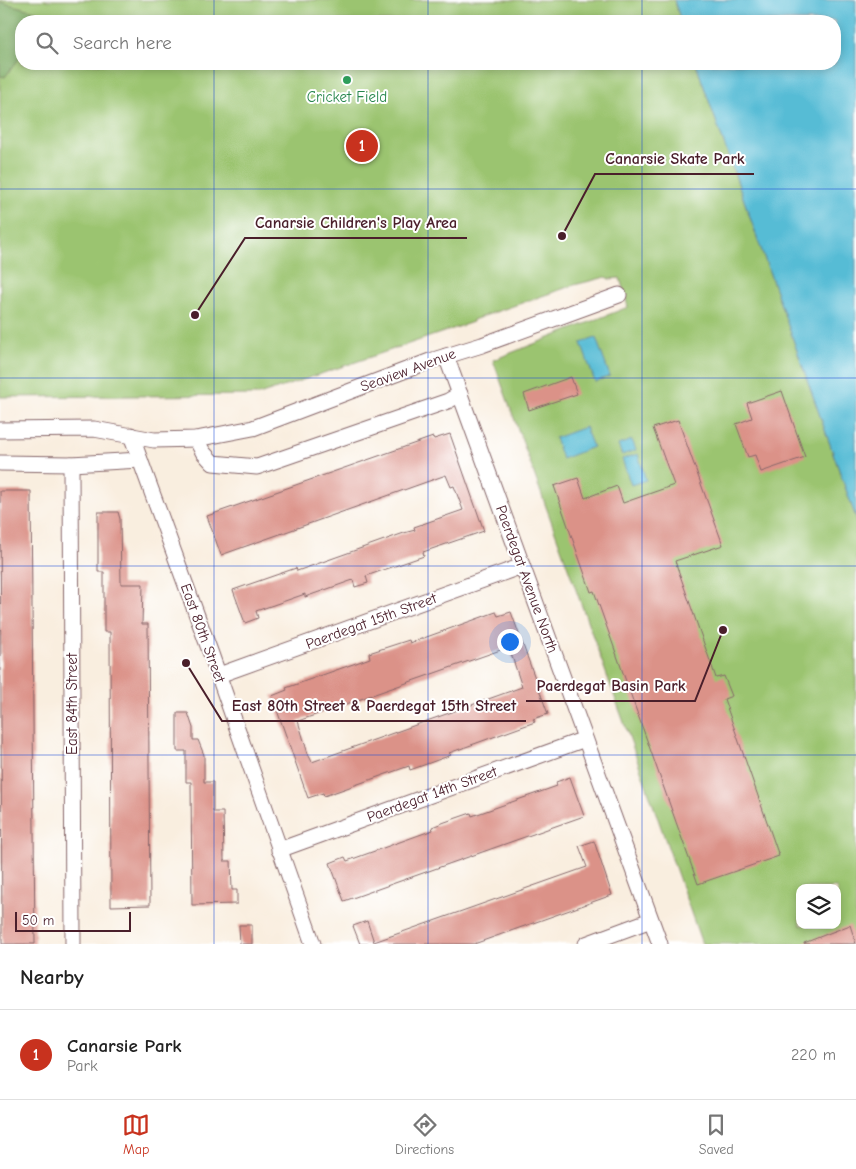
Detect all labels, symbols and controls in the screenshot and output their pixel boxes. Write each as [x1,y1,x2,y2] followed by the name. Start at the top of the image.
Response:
[15,15,841,70] search box
[33,29,61,57] icon: search
[73,32,172,54] text: Search here
[341,74,353,86] marker: Cricket Field
[307,88,387,106] place label: Cricket Field
[346,127,378,165] pin: 1
[595,143,754,174] callout: Canarsie Skate Park
[605,150,745,168] text: Canarsie Skate Park
[245,207,467,238] callout: Canarsie Children's Play Area
[255,214,457,232] text: Canarsie Children's Play Area
[358,344,459,396] street label: Seaview Avenue
[492,503,562,655] street label: Paerdegat Avenue North
[177,581,229,686] street label: East 80th Street
[303,589,440,653] street label: Paerdegat 15th Street
[497,629,523,655] your location
[63,652,81,755] street label: East 84th Street
[526,670,695,701] callout: Paerdegat Basin Park
[536,677,686,695] text: Paerdegat Basin Park
[222,690,526,721] callout: East 80th Street & Paerdegat 15th Street
[232,697,517,715] text: East 80th Street & Paerdegat 15th Street
[365,762,500,826] street label: Paerdegat 14th Street
[796,884,841,929] map controls
[796,884,841,929] button: layers
[15,909,131,932] scale bar
[22,912,54,929] text: 50 m
[20,965,84,989] text: Nearby
[67,1035,182,1057] text: Canarsie Park
[33,1046,39,1064] text: 1
[791,1046,836,1064] text: 220 m
[67,1057,98,1075] text: Park
[122,1111,150,1158] tab: Map
[395,1111,454,1158] tab: Directions
[699,1111,734,1158] tab: Saved

